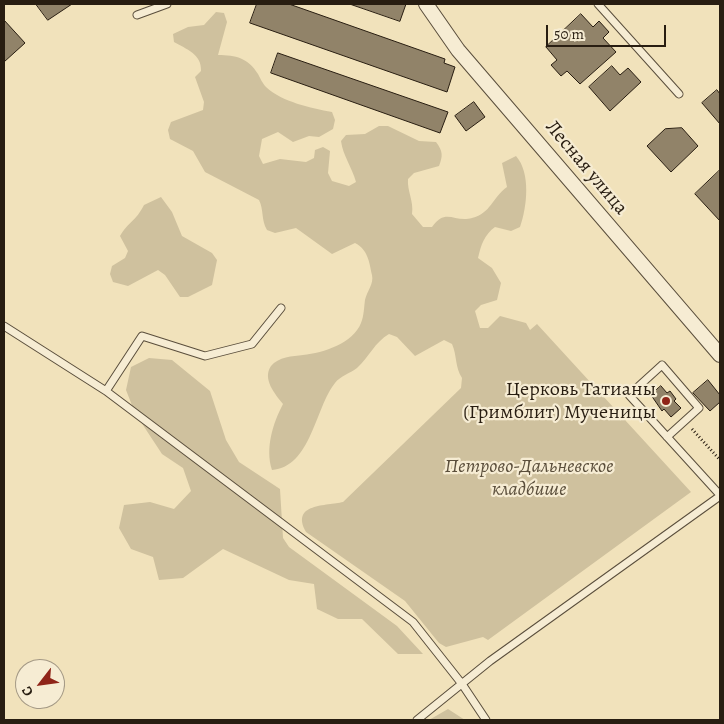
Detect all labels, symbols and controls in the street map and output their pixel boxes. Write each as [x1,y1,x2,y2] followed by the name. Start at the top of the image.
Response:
[549,15,669,47] scale bar
[554,24,584,44] text: 50 m
[540,116,632,220] street label: Лесная улица
[463,378,656,425] place label: Церковь Татианы (Гримблит) Мученицы
[660,395,672,407] marker: Церковь Татианы (Гримблит) Мученицы
[445,455,613,502] park label: Петрово-Дальневское кладбише
[15,659,65,709] north arrow
[17,683,38,700] text: С

